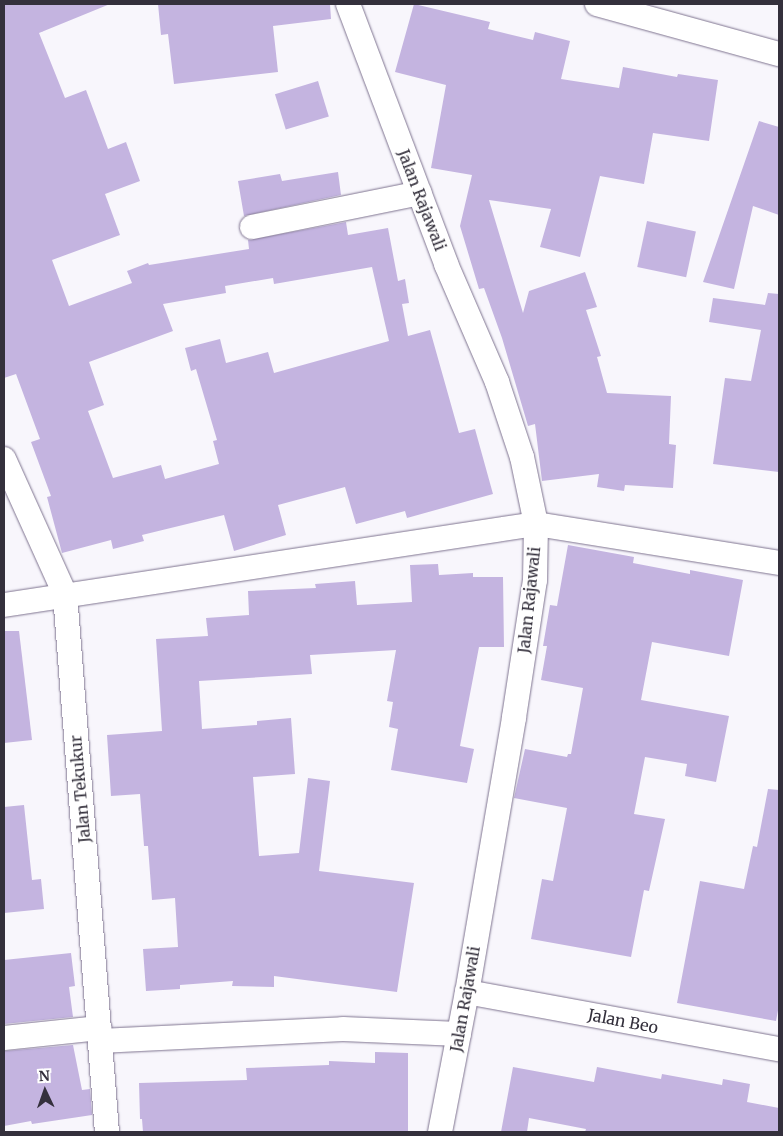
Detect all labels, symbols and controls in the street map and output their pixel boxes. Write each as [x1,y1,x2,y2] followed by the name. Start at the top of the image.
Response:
[394,146,450,254] street label: Jalan Rajawali
[514,546,544,654] street label: Jalan Rajawali
[66,734,94,844] street label: Jalan Tekukur
[446,945,484,1053] street label: Jalan Rajawali
[586,1005,660,1037] street label: Jalan Beo
[20,1066,70,1116] north arrow
[38,1067,50,1085] text: N

